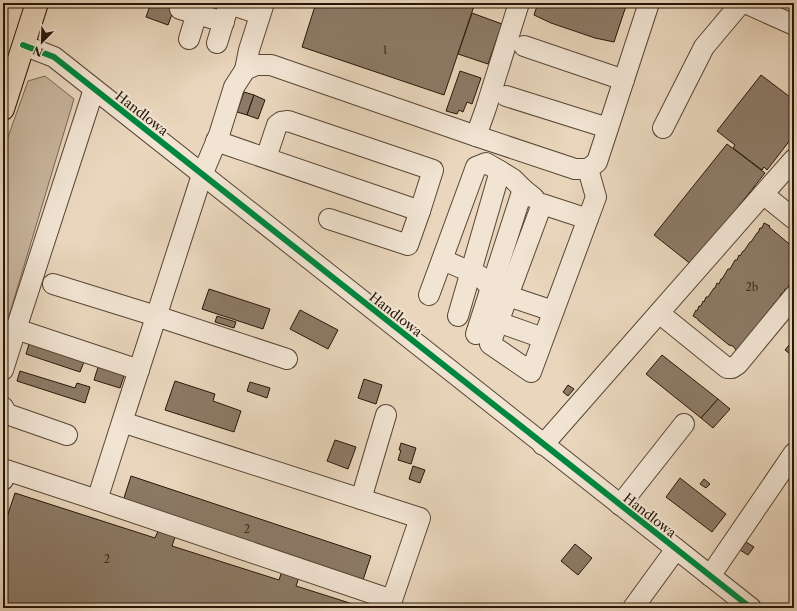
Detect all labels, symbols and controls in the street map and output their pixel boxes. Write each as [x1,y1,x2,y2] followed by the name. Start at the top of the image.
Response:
[22,22,62,62] north arrow
[31,43,45,60] text: N
[383,43,388,57] house number: 1
[112,87,172,139] street label: Handlowa
[746,280,759,294] house number: 2b
[366,288,426,340] street label: Handlowa
[620,489,680,541] street label: Handlowa
[244,522,250,536] house number: 2
[104,552,110,566] house number: 2

